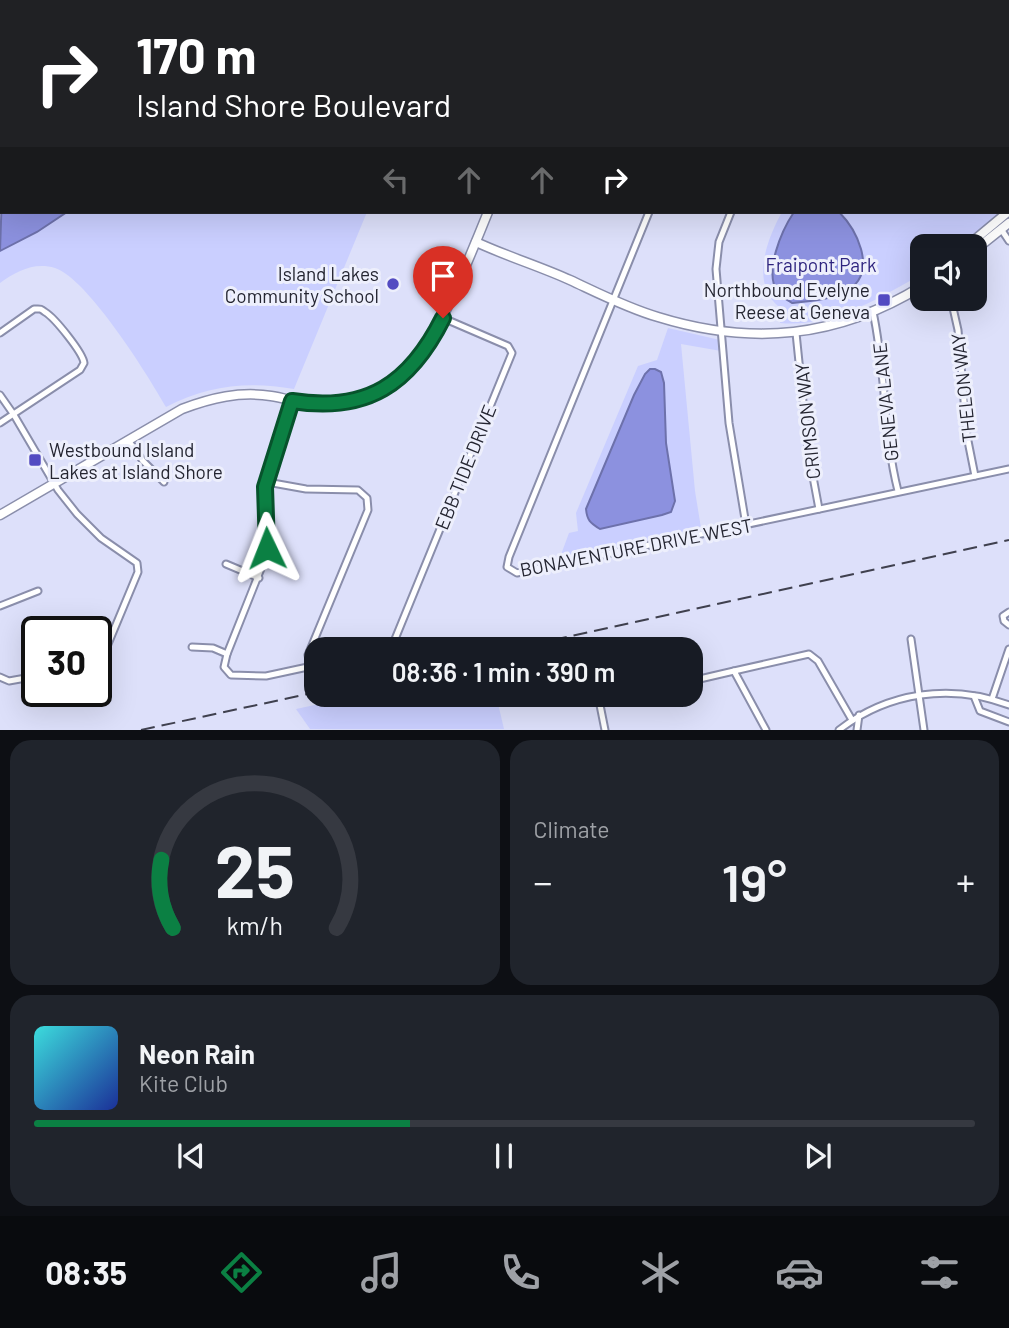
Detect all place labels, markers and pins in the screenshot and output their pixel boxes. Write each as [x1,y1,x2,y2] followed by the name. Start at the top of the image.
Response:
[413,246,473,318] pin
[225,262,379,307] place label: Island Lakes Community School
[385,276,401,292] marker: Island Lakes Community School
[704,278,870,323] place label: Northbound Evelyne Reese at Geneva
[876,292,892,308] marker: Northbound Evelyne Reese at Geneva
[49,438,223,483] place label: Westbound Island Lakes at Island Shore
[27,452,43,468] marker: Westbound Island Lakes at Island Shore

